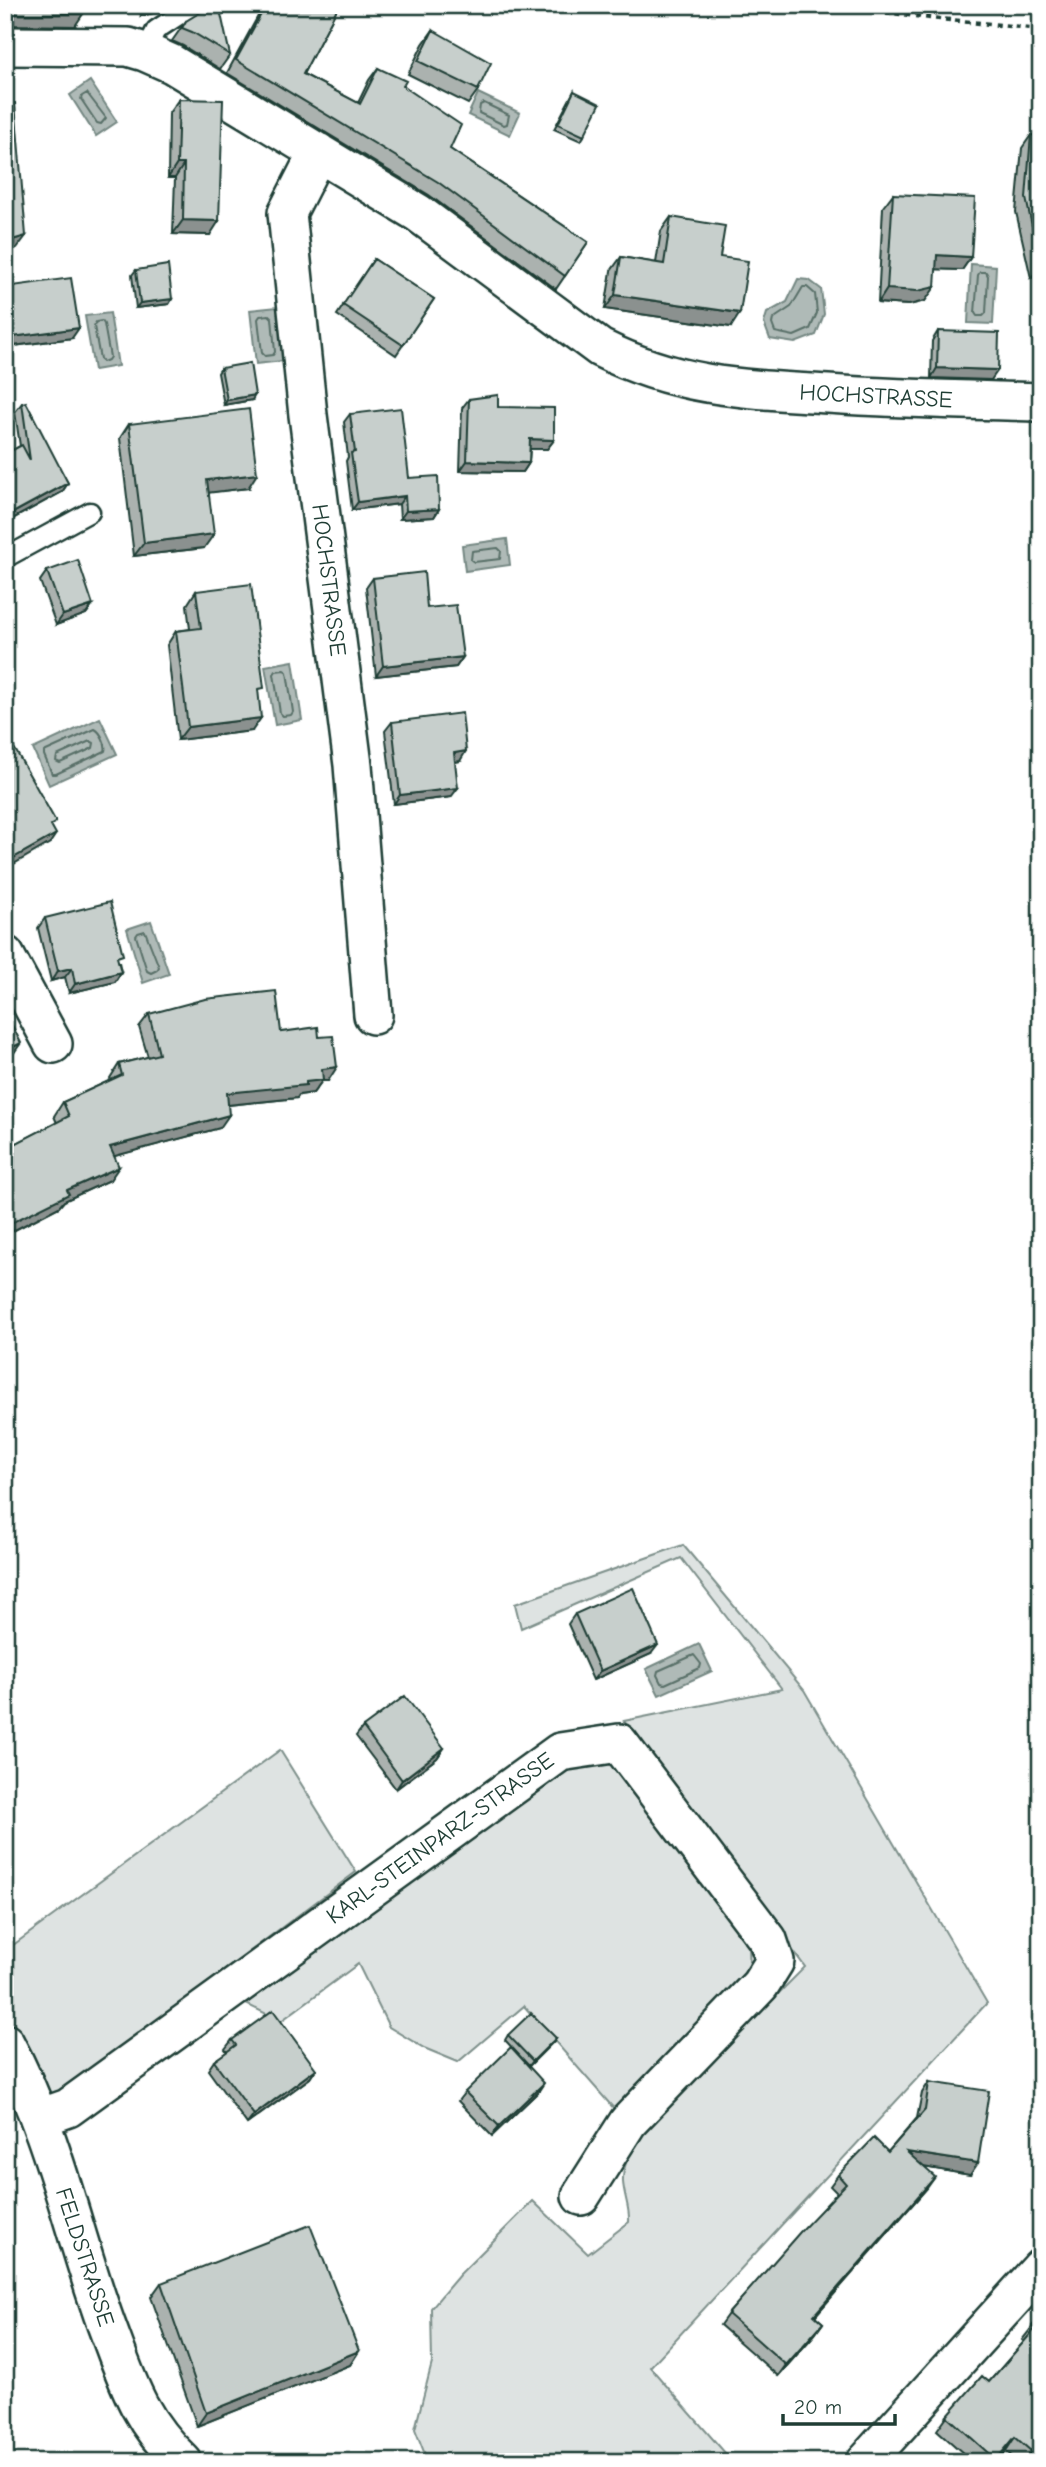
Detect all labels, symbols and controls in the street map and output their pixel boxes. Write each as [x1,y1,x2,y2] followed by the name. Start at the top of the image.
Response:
[799,379,953,413] street label: HOCHSTRASSE
[306,502,352,658] street label: HOCHSTRASSE
[321,1746,559,1930] street label: KARL-STEINPARZ-STRASSE
[50,2184,120,2330] street label: FELDSTRASSE
[783,2383,895,2427] scale bar
[794,2395,842,2419] text: 20 m

